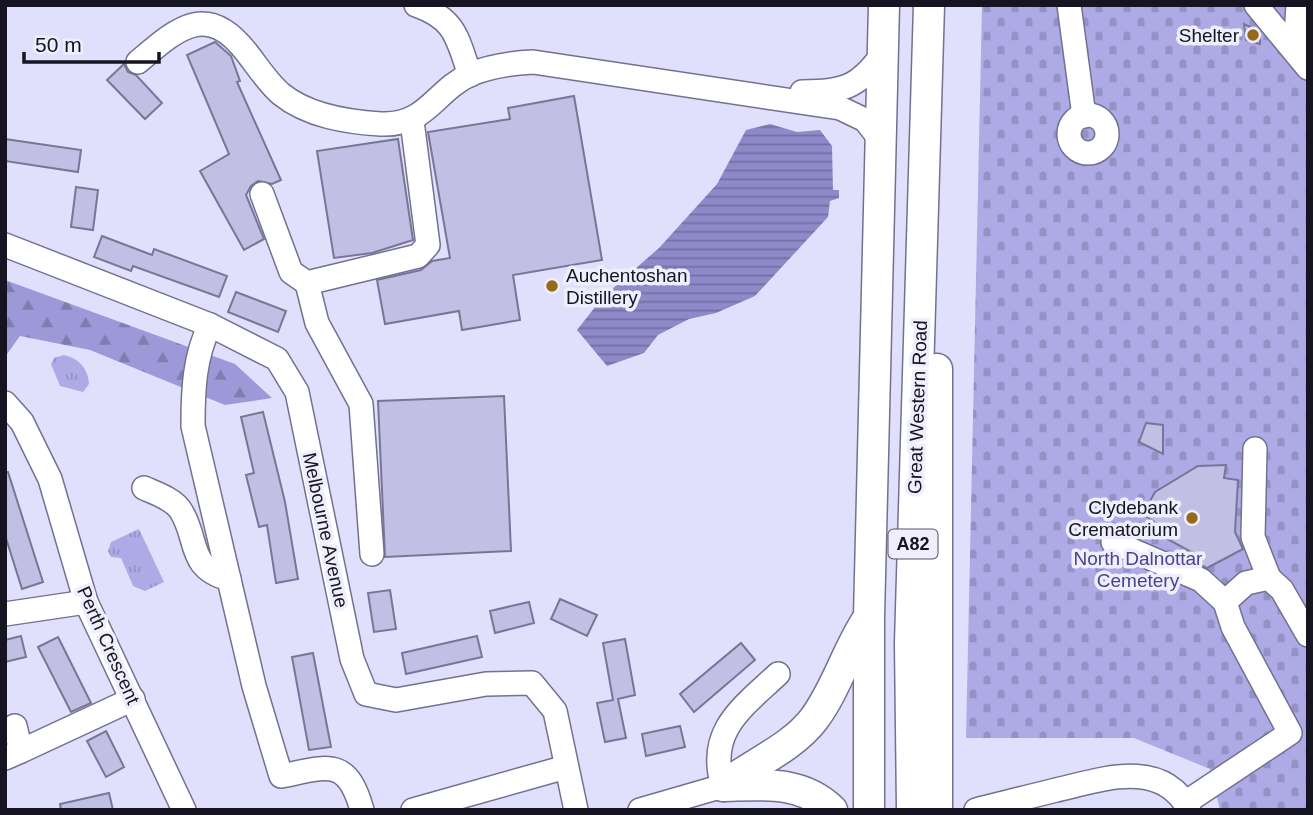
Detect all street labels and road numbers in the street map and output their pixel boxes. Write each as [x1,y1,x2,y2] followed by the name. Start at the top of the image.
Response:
[904,320,931,494] street label: Great Western Road
[299,451,352,610] street label: Melbourne Avenue
[888,530,937,558] road number: A82
[73,583,144,708] street label: Perth Crescent

